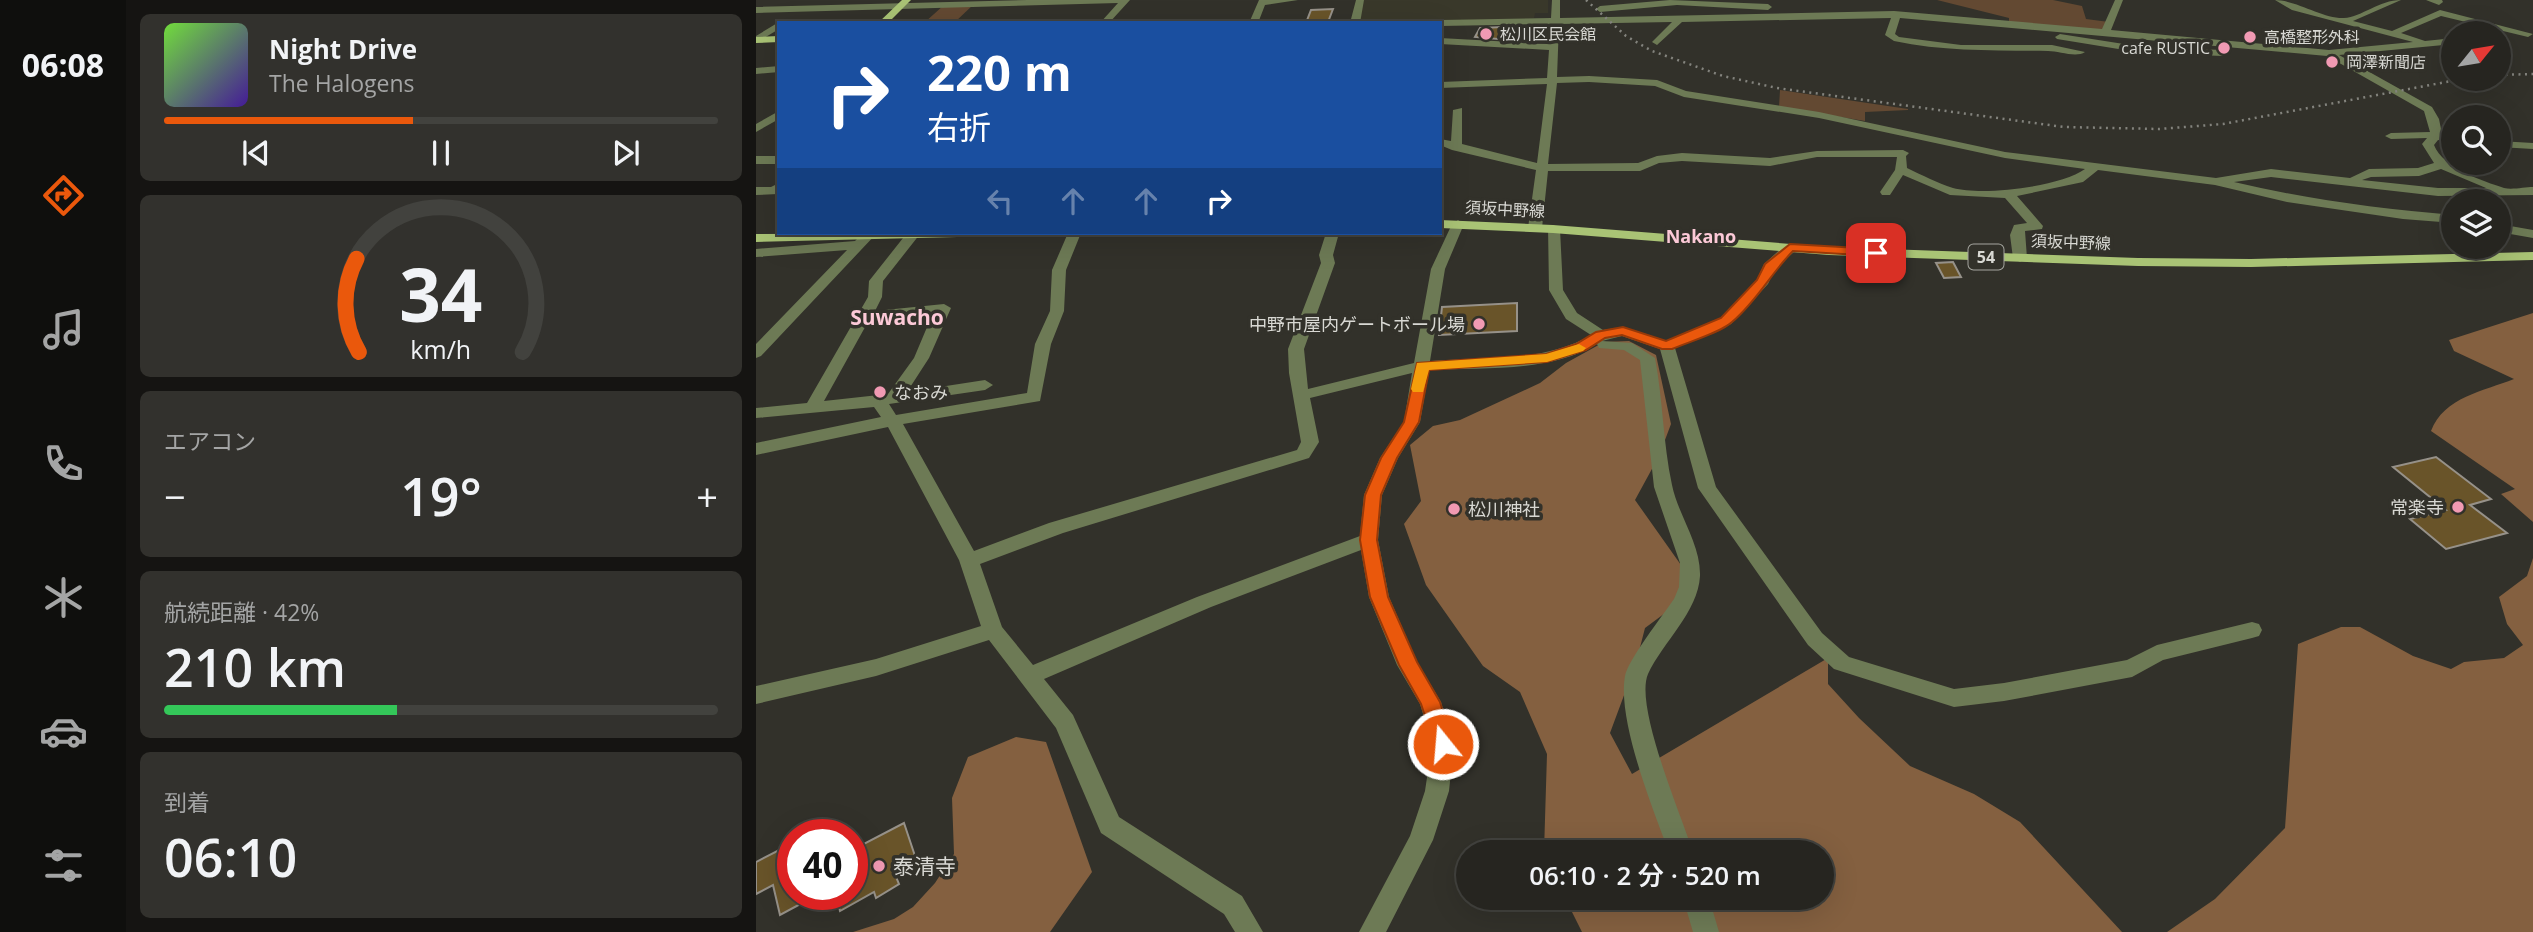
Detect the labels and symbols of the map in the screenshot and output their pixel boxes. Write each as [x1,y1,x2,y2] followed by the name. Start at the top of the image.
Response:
[2441,21,2511,91] north arrow
[1500,23,1596,45] place label: 松川区民会館
[1478,26,1494,42] marker: 松川区民会館
[2264,26,2360,48] place label: 高橋整形外科
[2242,29,2258,45] marker: 高橋整形外科
[2121,37,2210,59] place label: cafe RUSTIC
[2216,40,2232,56] marker: cafe RUSTIC
[2346,51,2426,73] place label: 岡澤新聞店
[2324,54,2340,70] marker: 岡澤新聞店
[1464,196,1546,222] street label: 須坂中野線
[1846,223,1906,283] pin
[1666,224,1736,248] district label: Nakano
[2031,230,2111,254] street label: 須坂中野線
[1968,244,2004,270] road number: 54
[850,303,944,331] district label: Suwacho
[1249,312,1465,336] place label: 中野市屋内ゲートボール場
[1471,316,1487,332] marker: 中野市屋内ゲートボール場
[894,380,948,404] place label: なおみ
[872,384,888,400] marker: なおみ
[2390,495,2444,519] place label: 常楽寺
[1468,497,1540,521] place label: 松川神社
[2450,499,2466,515] marker: 常楽寺
[1446,501,1462,517] marker: 松川神社
[1406,707,1480,781] position arrow
[777,819,868,910] speed limit sign: 40
[893,852,956,880] place label: 泰清寺
[871,858,887,874] marker: 泰清寺

